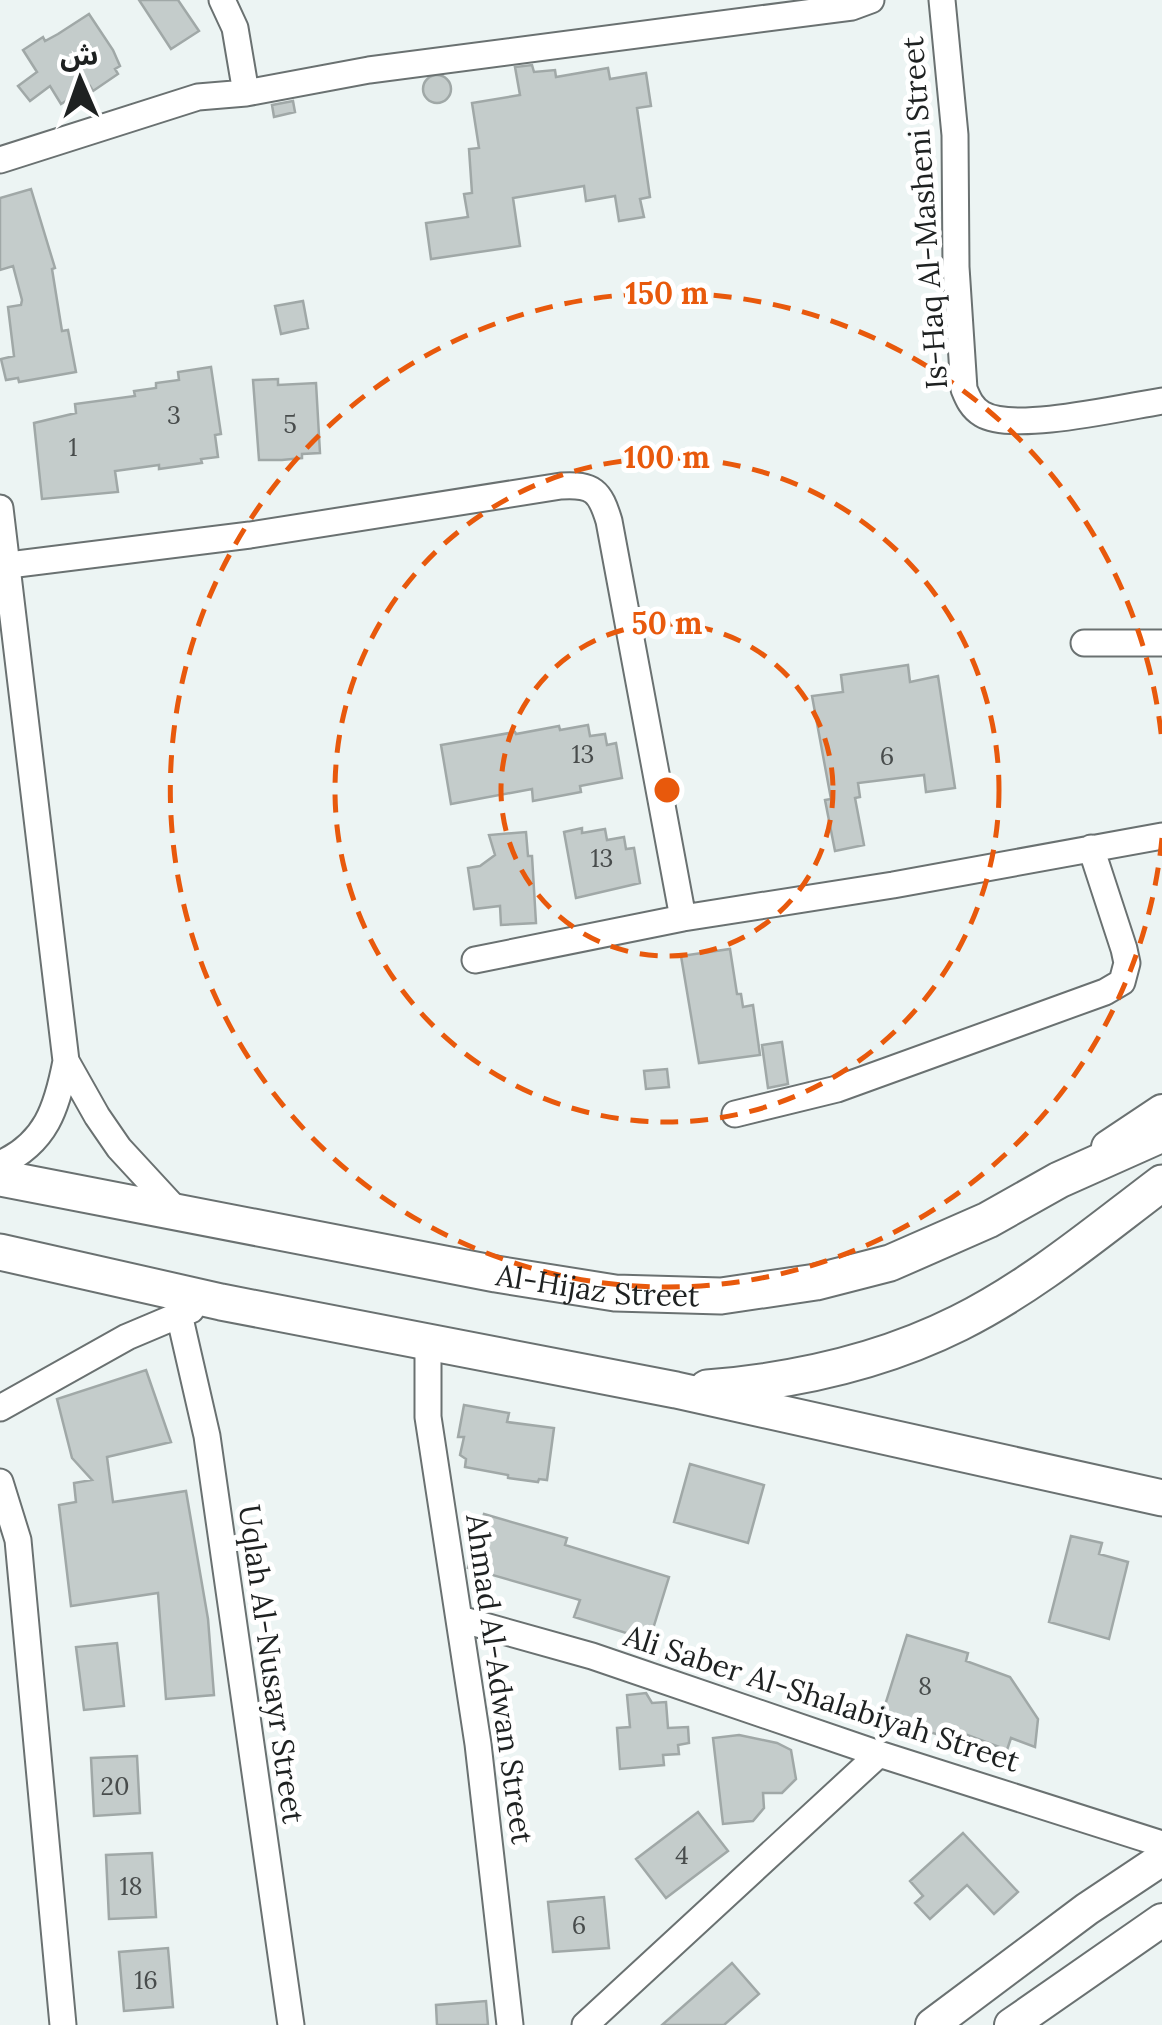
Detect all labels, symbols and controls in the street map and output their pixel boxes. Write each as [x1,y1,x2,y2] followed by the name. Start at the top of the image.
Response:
[30,30,130,130] north arrow
[893,35,955,391] street label: Is-Haq Al-Masheni Street
[59,36,99,74] text: ش
[626,274,709,312] text: 150 m
[167,399,181,431] house number: 3
[283,408,297,440] house number: 5
[68,431,78,463] house number: 1
[624,438,710,476] text: 100 m
[632,604,703,642] text: 50 m
[571,738,595,770] house number: 13
[880,740,894,772] house number: 6
[649,772,685,808] centre of rings
[590,842,614,874] house number: 13
[493,1255,700,1314] street label: Al-Hijaz Street
[230,1502,313,1826] street label: Uqlah Al-Nusayr Street
[458,1511,542,1847] street label: Ahmad Al-Adwan Street
[618,1616,1025,1781] street label: Ali Saber Al-Shalabiyah Street
[918,1670,932,1702] house number: 8
[101,1770,129,1802] house number: 20
[675,1839,689,1871] house number: 4
[119,1870,143,1902] house number: 18
[572,1909,586,1941] house number: 6
[134,1964,158,1996] house number: 16

